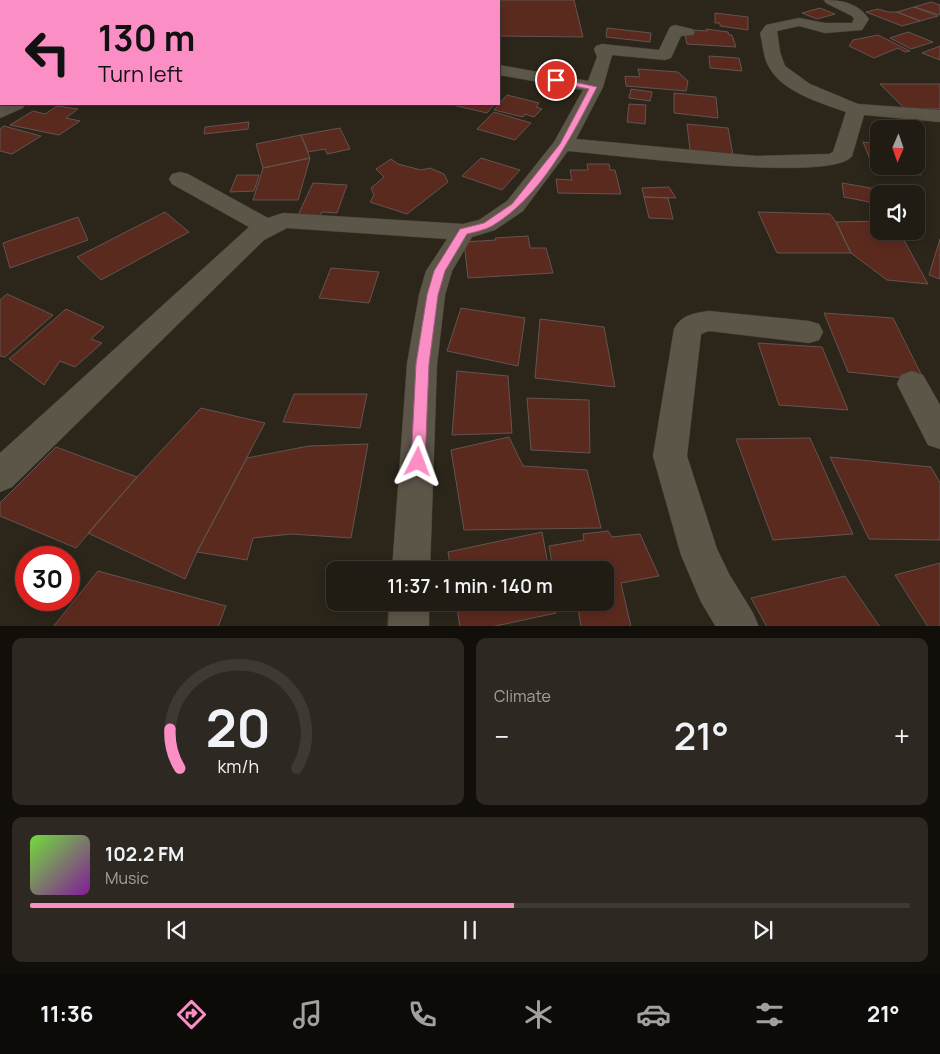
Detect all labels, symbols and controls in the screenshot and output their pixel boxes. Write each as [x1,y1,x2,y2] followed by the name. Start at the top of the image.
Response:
[98,14,195,62] text: 130 m
[15,20,80,85] icon: left
[98,59,183,89] text: Turn left
[535,59,577,101] pin
[542,66,570,94] icon: arrive
[870,120,925,175] north arrow
[870,120,925,240] map controls
[870,185,925,240] button: sound
[391,435,443,487] position arrow
[15,546,80,611] speed limit sign: 30
[387,573,553,599] text: 11:37 · 1 min · 140 m
[494,685,551,707] text: Climate
[205,692,271,763] text: 20
[674,709,729,761] text: 21°
[494,717,509,755] text: −
[894,717,910,755] text: +
[217,754,259,778] text: km/h
[105,841,184,867] text: 102.2 FM
[105,867,149,889] text: Music
[163,916,191,944] icon: previous
[456,916,484,944] icon: pause
[749,916,777,944] icon: next
[174,997,209,1032] icon: directions
[290,997,325,1032] icon: music
[405,997,440,1032] icon: phone
[521,997,556,1032] icon: climate
[636,997,671,1032] icon: car
[752,997,787,1032] icon: filters
[40,999,94,1029] text: 11:36
[867,999,900,1029] text: 21°

